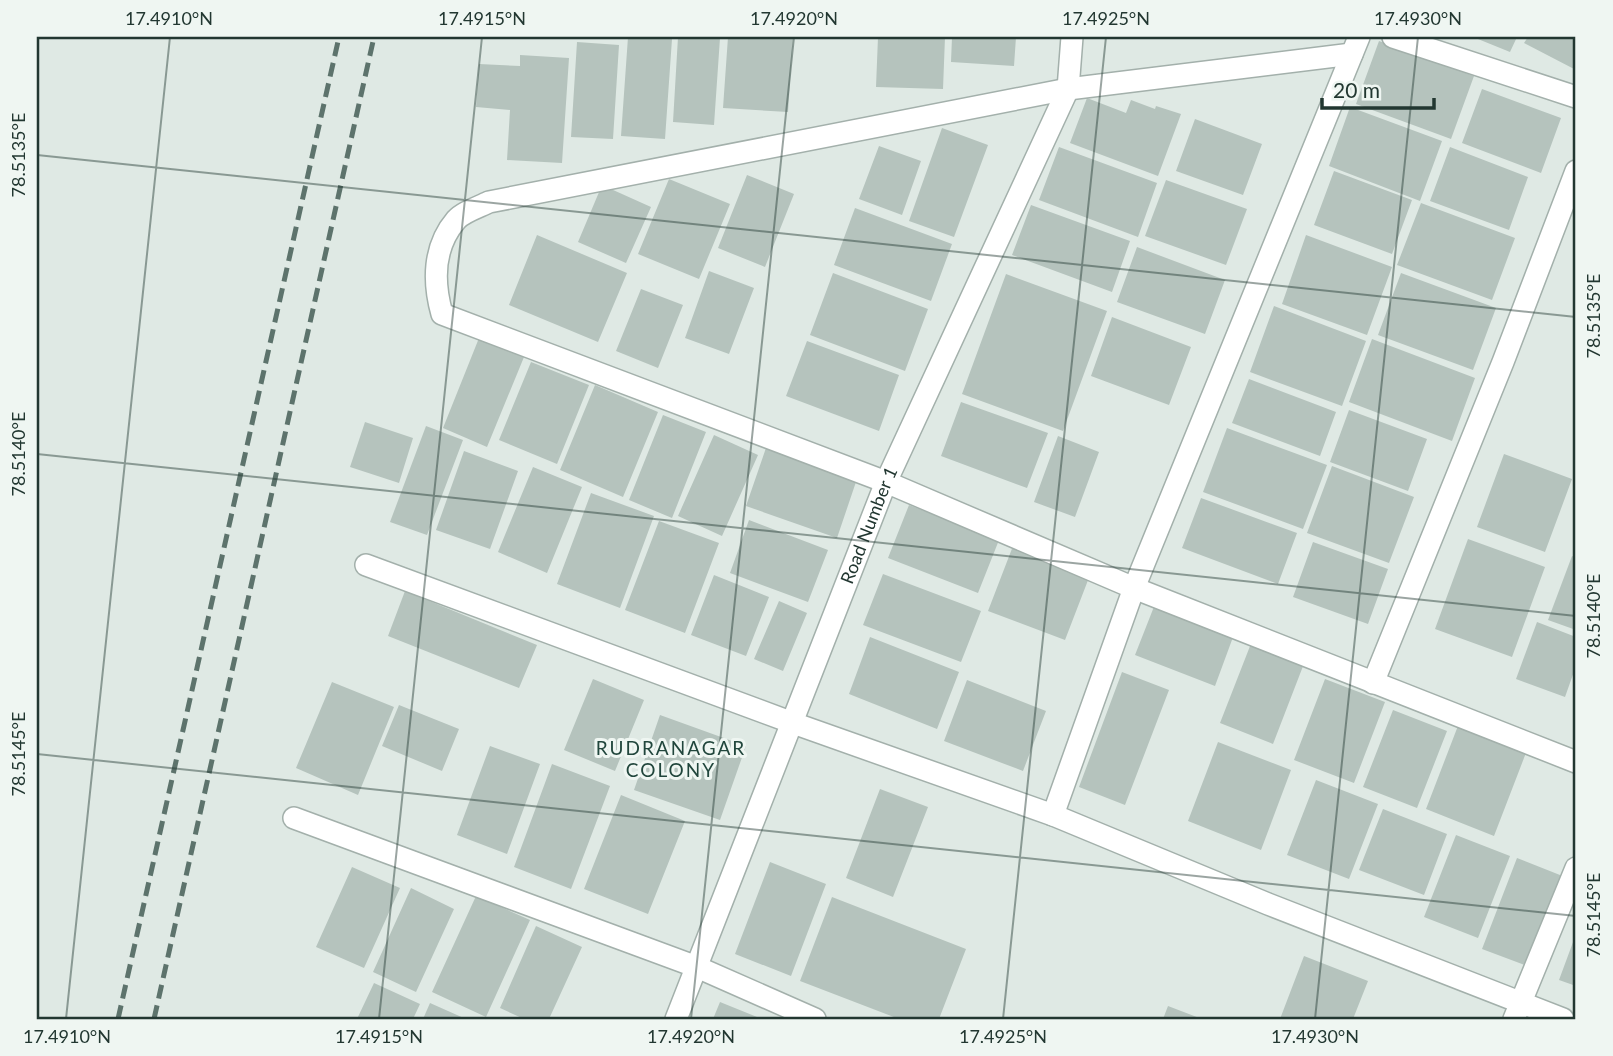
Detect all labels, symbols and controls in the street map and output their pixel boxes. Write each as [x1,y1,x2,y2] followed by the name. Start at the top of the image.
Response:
[125,7,213,29] text: 17.4910°N
[438,7,526,29] text: 17.4915°N
[750,7,838,29] text: 17.4920°N
[1062,7,1150,29] text: 17.4925°N
[1374,7,1462,29] text: 17.4930°N
[1322,66,1434,110] scale bar
[1333,77,1380,102] text: 20 m
[7,113,29,197] text: 78.5135°E
[1582,274,1604,358] text: 78.5135°E
[7,412,29,496] text: 78.5140°E
[835,463,902,587] street label: Road Number 1
[1582,574,1604,658] text: 78.5140°E
[7,712,29,796] text: 78.5145°E
[596,736,746,781] district label: RUDRANAGAR COLONY
[1582,873,1604,957] text: 78.5145°E
[23,1025,111,1047] text: 17.4910°N
[335,1025,423,1047] text: 17.4915°N
[647,1025,735,1047] text: 17.4920°N
[959,1025,1047,1047] text: 17.4925°N
[1271,1025,1359,1047] text: 17.4930°N

